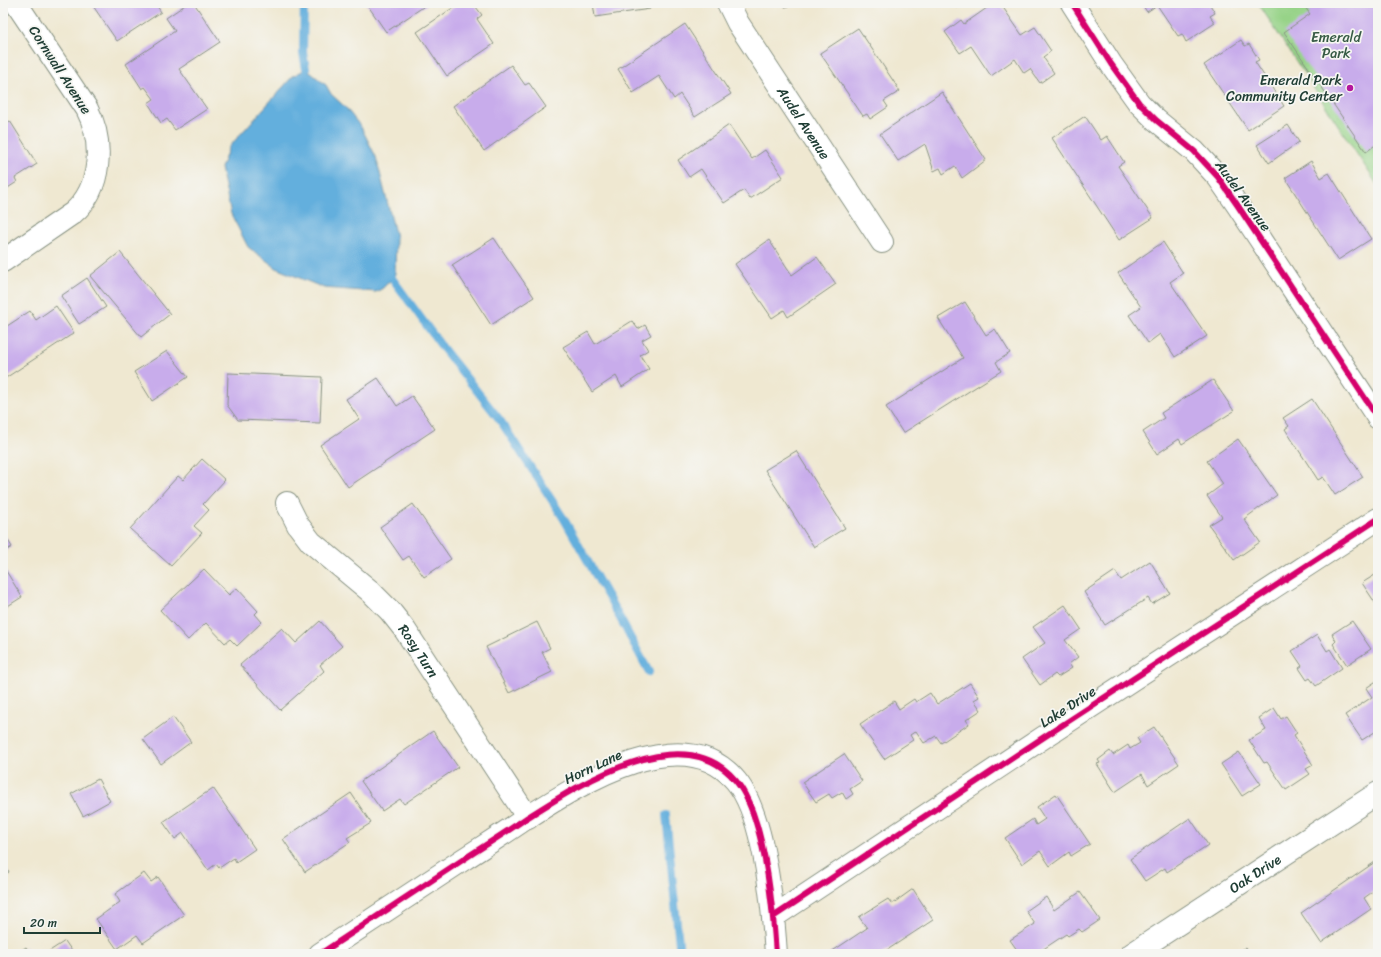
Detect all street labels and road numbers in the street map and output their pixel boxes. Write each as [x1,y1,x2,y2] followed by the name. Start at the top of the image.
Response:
[22,20,98,120] street label: Cornwall Avenue
[770,80,837,165] street label: Audel Avenue
[1208,154,1278,237] street label: Audel Avenue
[392,618,446,683] street label: Rosy Turn
[1035,679,1101,735] street label: Lake Drive
[560,743,627,791] street label: Horn Lane
[1224,847,1287,900] street label: Oak Drive

